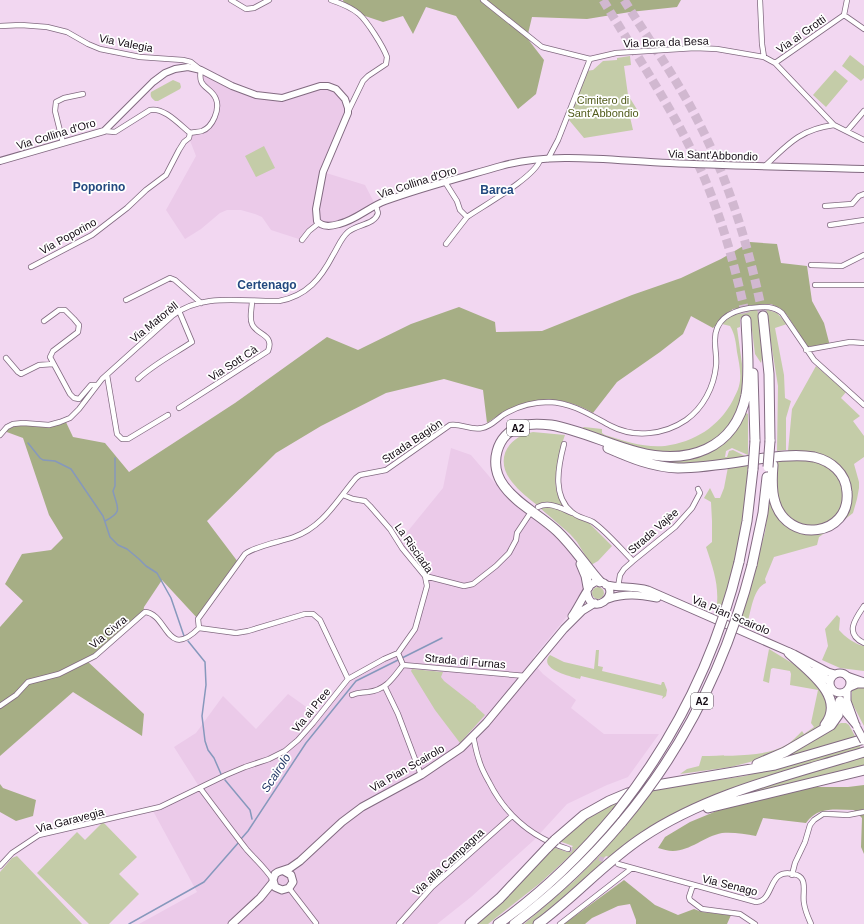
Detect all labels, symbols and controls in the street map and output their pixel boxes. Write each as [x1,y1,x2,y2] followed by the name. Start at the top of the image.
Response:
[774,13,828,55] street label: Via ai Grotti
[98,32,155,54] street label: Via Valegia
[623,34,710,49] street label: Via Bora da Besa
[567,94,639,119] park label: Cimitero di Sant'Abbondio
[15,116,97,152] street label: Via Collina d'Oro
[668,147,758,163] street label: Via Sant'Abbondio
[376,164,458,200] street label: Via Collina d'Oro
[73,180,125,194] district label: Poporino
[480,183,514,197] district label: Barca
[38,216,98,256] street label: Via Poporino
[237,278,297,292] district label: Certenago
[128,299,180,345] street label: Via Matorèll
[206,342,260,383] street label: Via Sott Cà
[380,417,444,465] street label: Strada Bagiòn
[507,420,529,436] road number: A2
[625,506,681,556] street label: Strada Vajèe
[393,521,436,576] street label: La Risciada
[690,593,772,637] street label: Via Pian Scairolo
[87,613,130,651] street label: Via Civra
[424,651,507,671] street label: Strada di Furnas
[289,685,333,735] street label: Via ai Pree
[691,693,713,709] road number: A2
[368,742,446,794] street label: Via Pian Scairolo
[258,751,294,795] water label: Scairolo
[35,805,106,835] street label: Via Garavegia
[410,825,487,898] street label: Via alla Campagna
[701,872,759,898] street label: Via Senago

